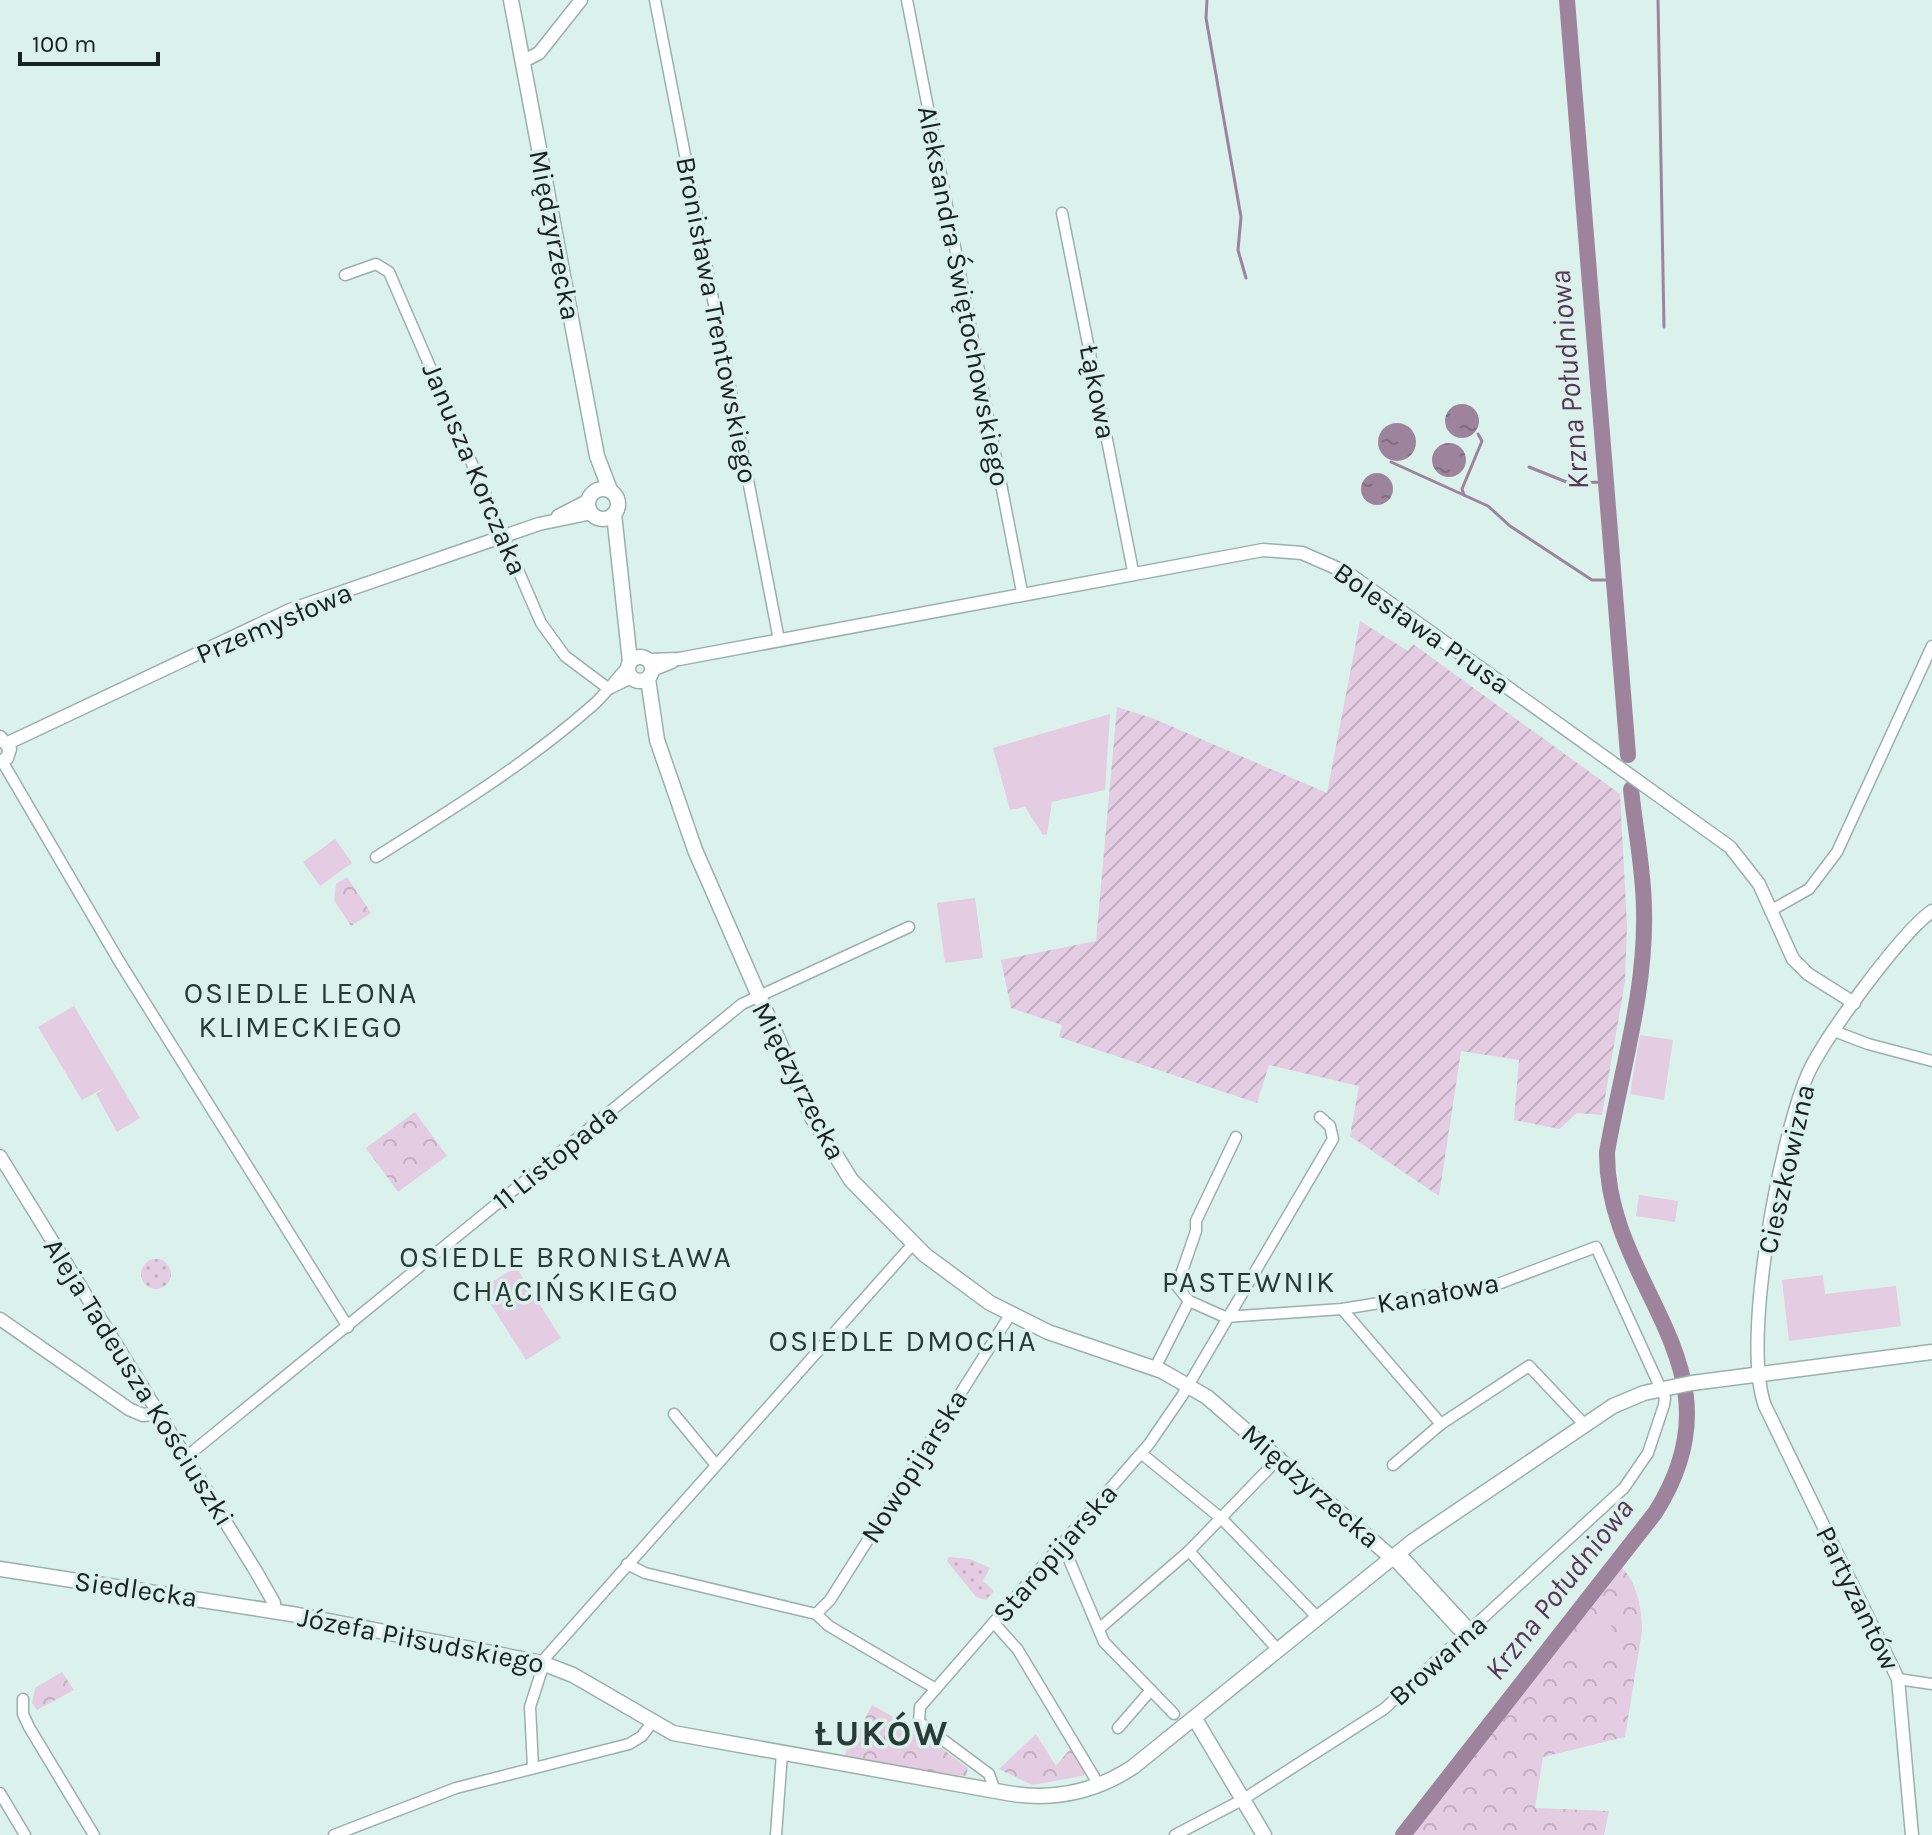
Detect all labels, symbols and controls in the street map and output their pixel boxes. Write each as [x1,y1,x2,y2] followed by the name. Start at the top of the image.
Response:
[20,16,158,66] scale bar
[32,30,97,58] text: 100 m
[911,103,1017,489] street label: Aleksandra Świętochowskiego
[522,147,588,323] street label: Międzyrzecka
[669,154,765,486] street label: Bronisława Trentowskiego
[1541,268,1597,492] water label: Krzna Południowa
[1073,342,1123,442] street label: Łąkowa
[415,358,535,580] street label: Janusza Korczaka
[1327,555,1517,701] street label: Bolesława Prusa
[191,575,357,671] street label: Przemysłowa
[184,975,418,1045] district label: OSIEDLE LEONA KLIMECKIEGO
[745,997,853,1165] street label: Międzyrzecka
[1750,1081,1822,1257] street label: Cieszkowizna
[486,1097,624,1217] street label: 11 Listopada
[37,1232,241,1532] street label: Aleja Tadeusza Kościuszki
[399,1239,733,1309] district label: OSIEDLE BRONISŁAWA CHĄCIŃSKIEGO
[1162,1264,1336,1300] district label: PASTEWNIK
[1374,1266,1502,1320] street label: Kanałowa
[769,1323,1037,1359] district label: OSIEDLE DMOCHA
[854,1383,974,1549] street label: Nowopijarska
[1235,1417,1387,1555] street label: Międzyrzecka
[986,1477,1124,1629] street label: Staropijarska
[1477,1491,1641,1687] water label: Krzna Południowa
[1809,1521,1907,1675] street label: Partyzantów
[72,1564,200,1614] street label: Siedlecka
[295,1600,547,1680] street label: Józefa Piłsudskiego
[1382,1607,1494,1713] street label: Browarna
[815,1711,949,1754] district label: ŁUKÓW

